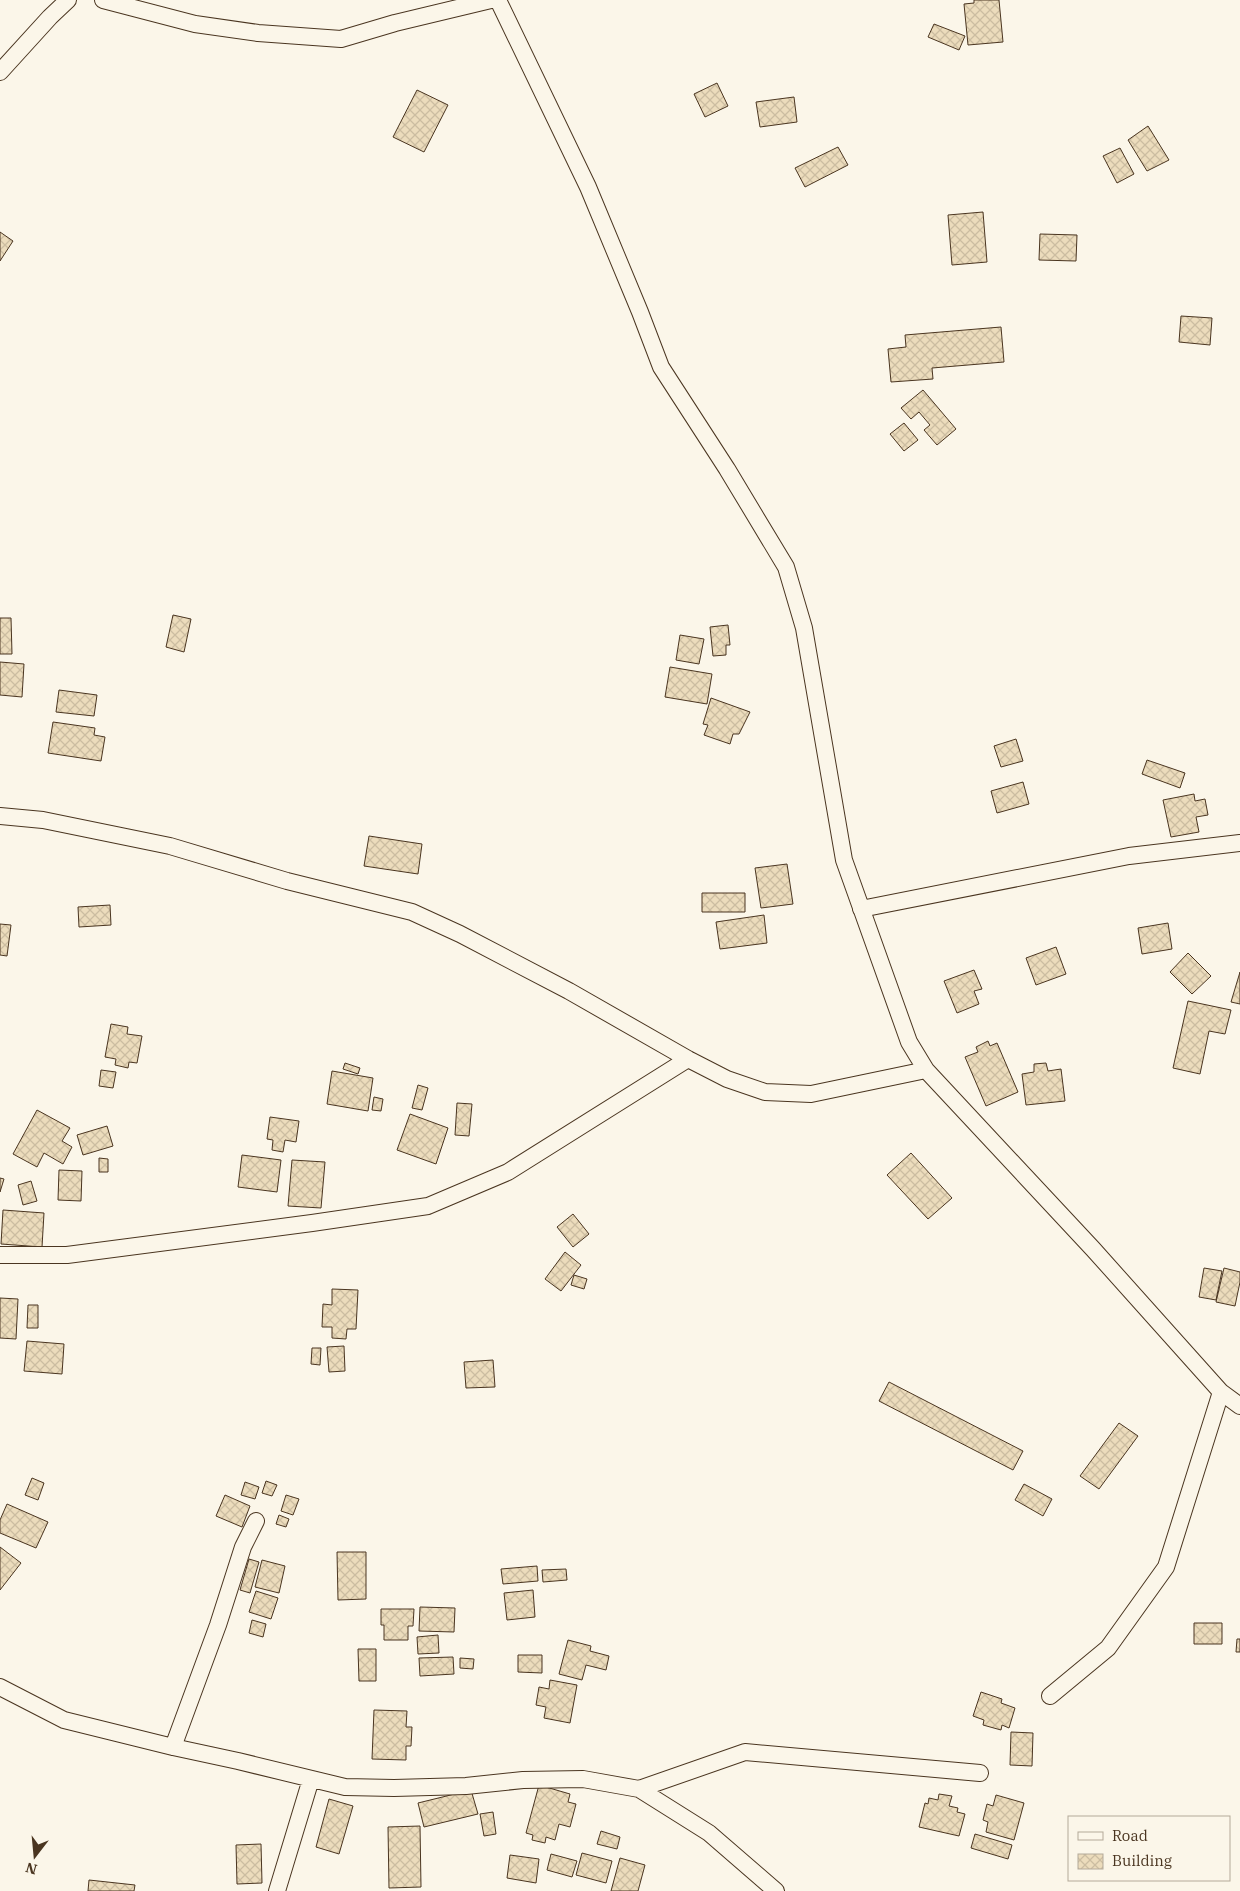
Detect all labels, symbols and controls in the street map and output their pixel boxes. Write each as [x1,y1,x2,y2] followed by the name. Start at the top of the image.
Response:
[1068,1816,1230,1881] legend
[1112,1826,1148,1845] text: Road
[10,1831,60,1881] north arrow
[1112,1851,1172,1870] text: Building
[24,1858,39,1879] text: N

